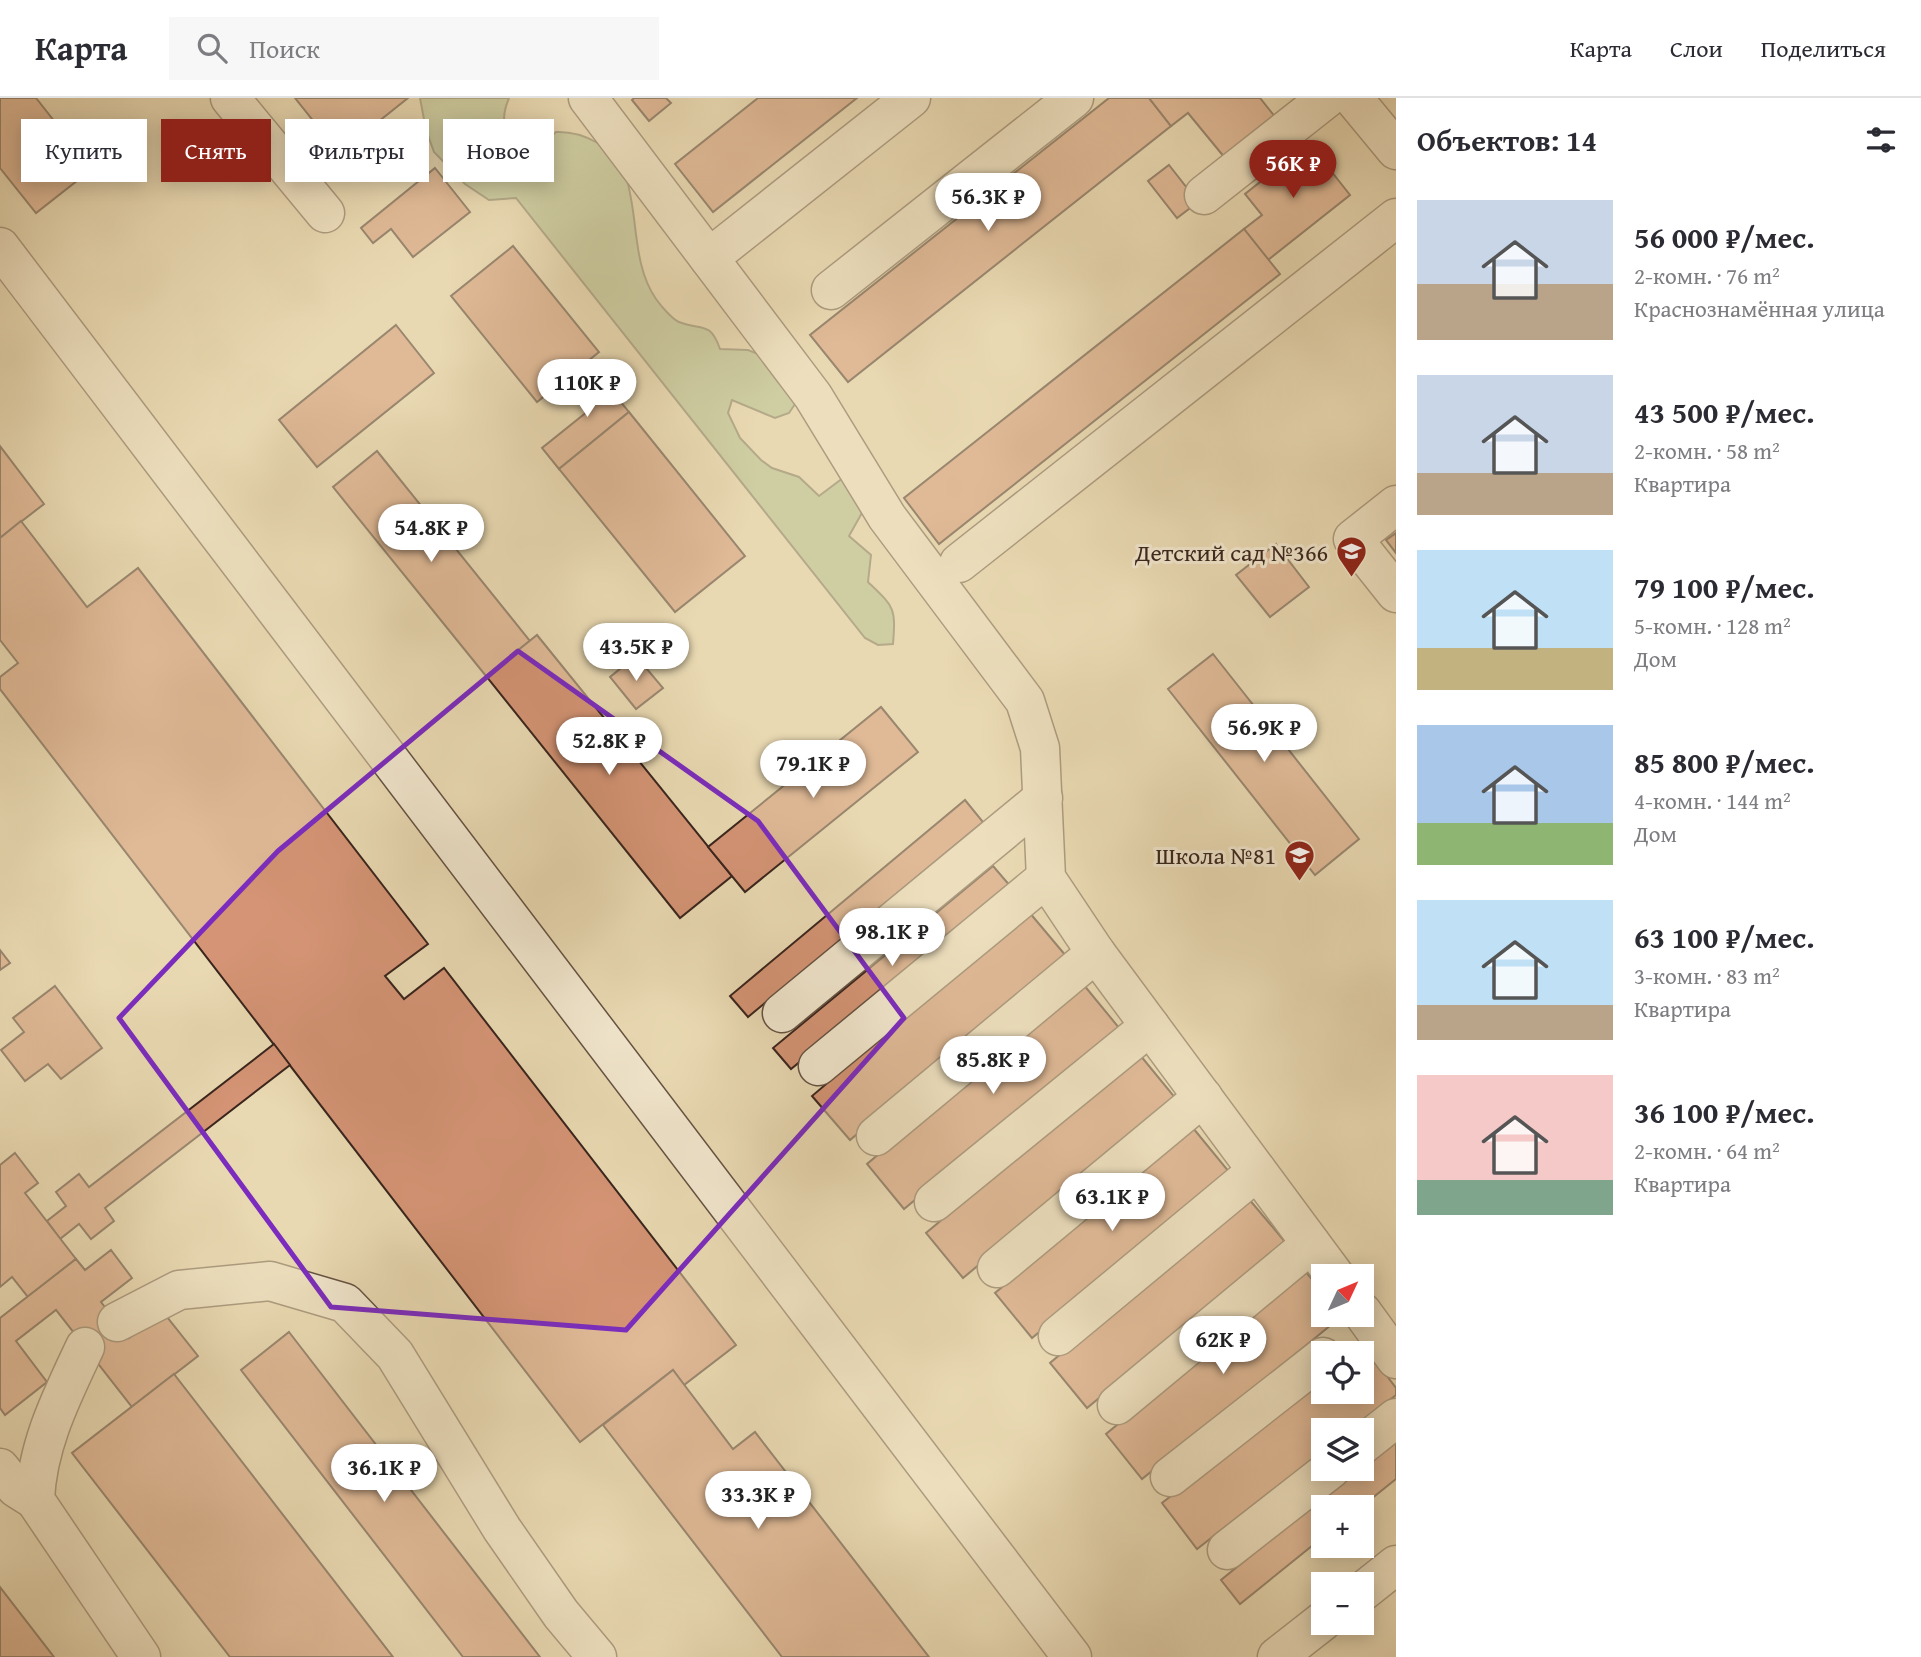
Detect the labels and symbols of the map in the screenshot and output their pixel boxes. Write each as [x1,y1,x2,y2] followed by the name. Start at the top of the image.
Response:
[1244,140,1342,200] pin: 56K ₽
[923,174,1053,233] pin: 56.3K ₽
[530,360,644,419] pin: 110K ₽
[366,504,496,564] pin: 54.8K ₽
[1134,535,1328,570] place label: Детский сад №366
[1334,535,1368,579] school or university icon: Детский сад №366
[571,624,701,683] pin: 43.5K ₽
[1199,704,1329,764] pin: 56.9K ₽
[544,718,674,777] pin: 52.8K ₽
[748,740,878,800] pin: 79.1K ₽
[1155,838,1276,873] place label: Школа №81
[1282,838,1316,882] school or university icon: Школа №81
[827,908,957,968] pin: 98.1K ₽
[928,1037,1058,1096] pin: 85.8K ₽
[1047,1174,1177,1233] pin: 63.1K ₽
[1311,1264,1374,1326] north arrow
[1174,1316,1272,1376] pin: 62K ₽
[319,1444,449,1504] pin: 36.1K ₽
[693,1472,823,1531] pin: 33.3K ₽

